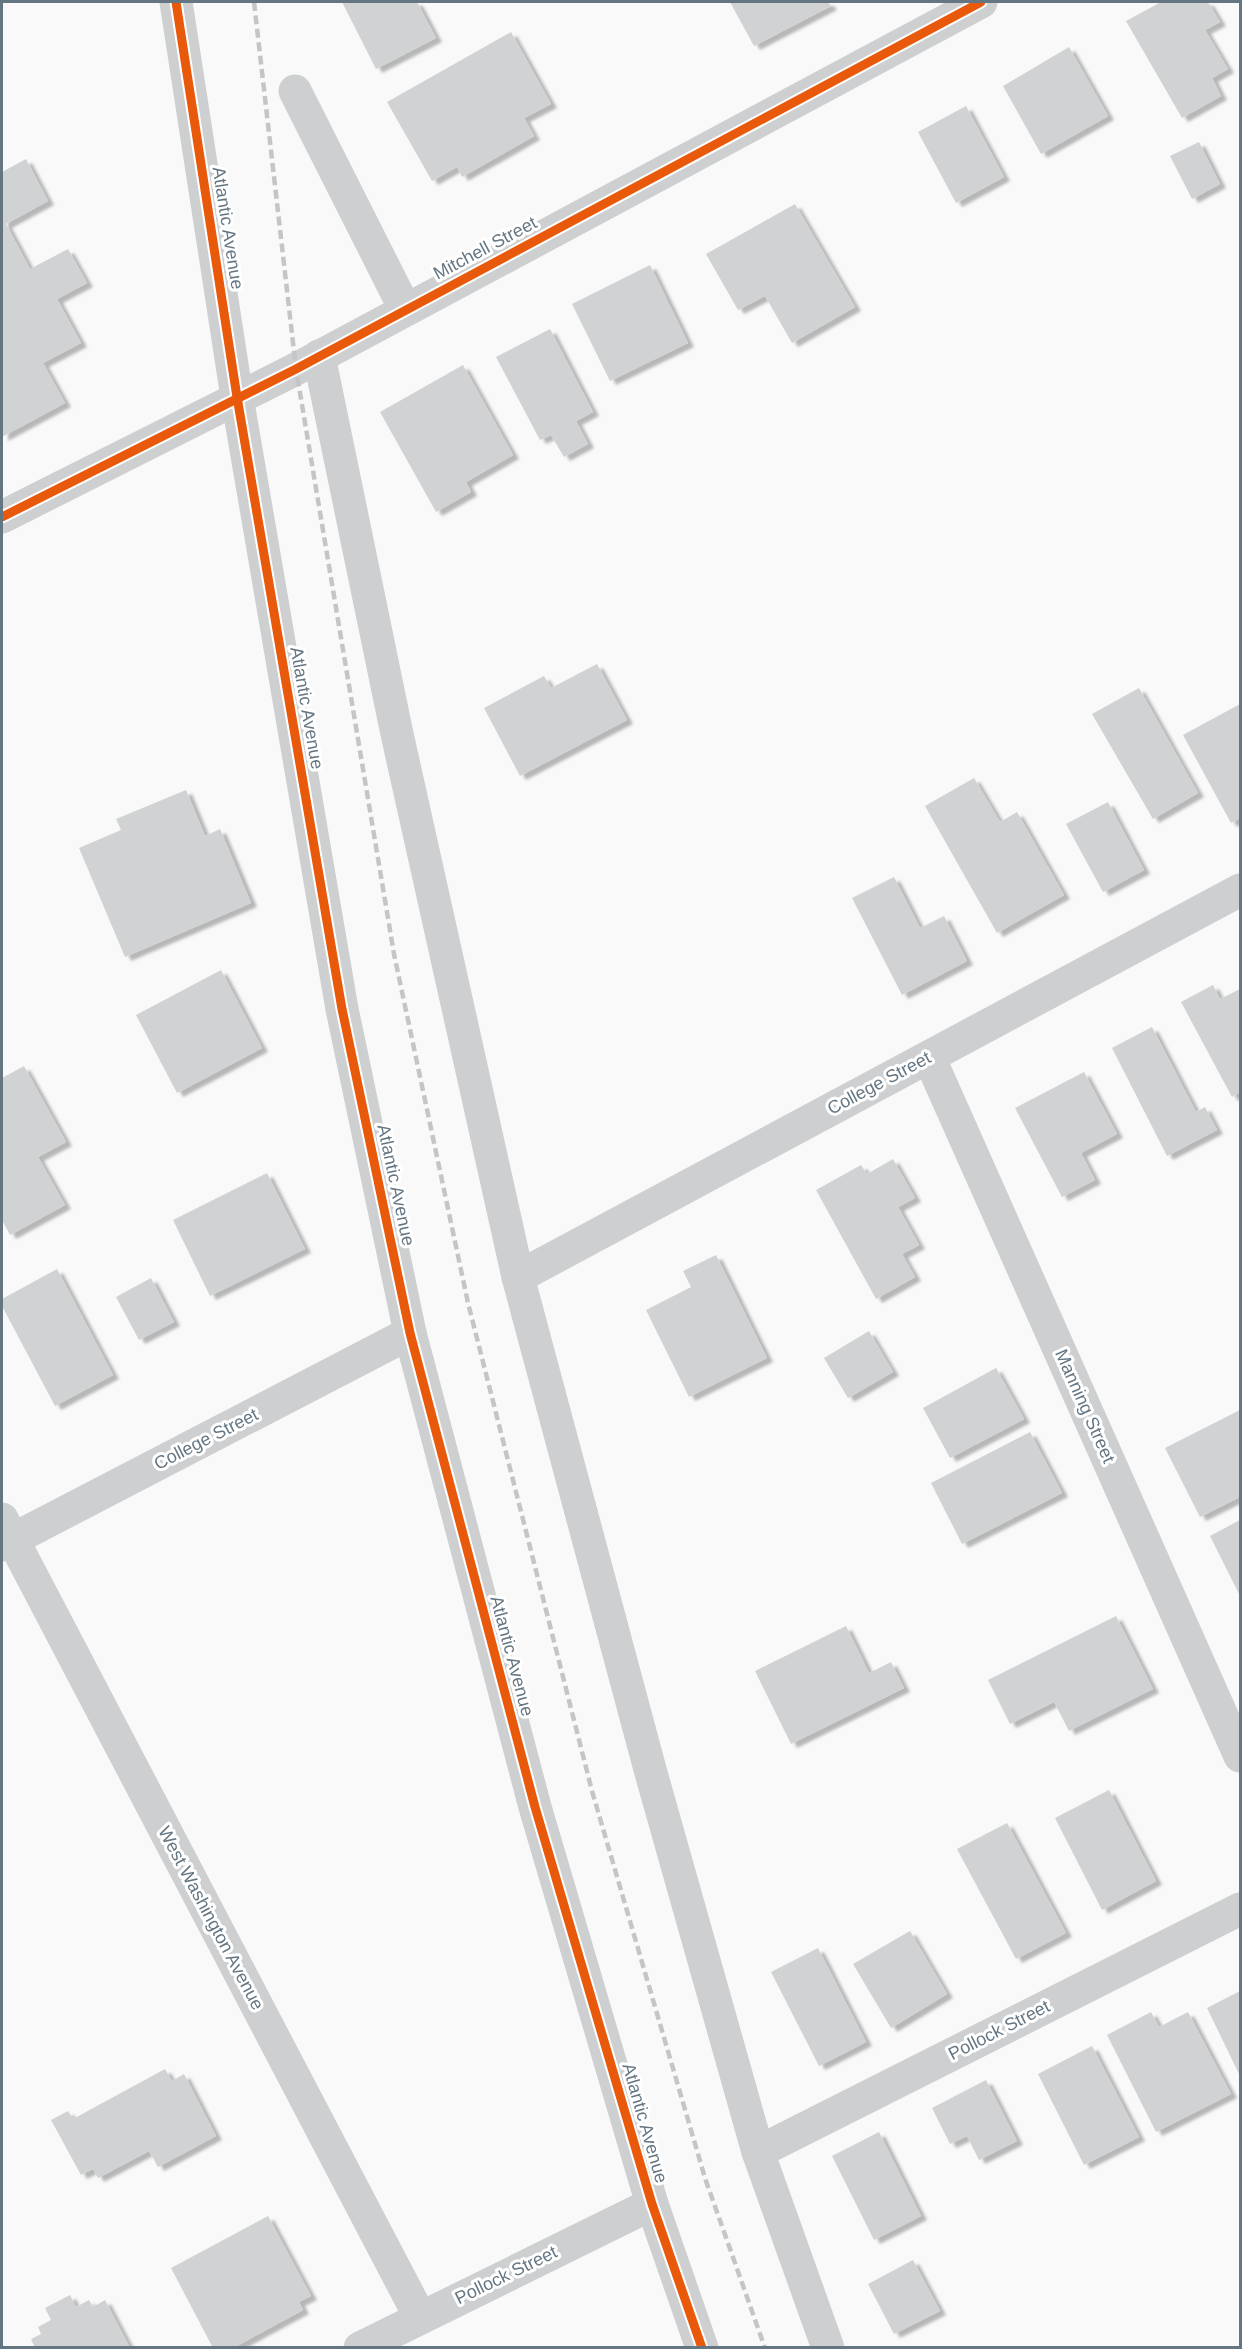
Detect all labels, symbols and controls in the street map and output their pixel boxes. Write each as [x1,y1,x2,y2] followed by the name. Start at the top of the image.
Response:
[208,165,248,291] street label: Atlantic Avenue
[430,212,540,284] street label: Mitchell Street
[286,645,328,771] street label: Atlantic Avenue
[824,1047,934,1119] street label: College Street
[373,1122,419,1248] street label: Atlantic Avenue
[1051,1346,1119,1466] street label: Manning Street
[151,1404,261,1474] street label: College Street
[486,1594,538,1718] street label: Atlantic Avenue
[154,1823,268,2013] street label: West Washington Avenue
[945,1996,1053,2064] street label: Pollock Street
[618,2061,672,2185] street label: Atlantic Avenue
[452,2242,560,2308] street label: Pollock Street

